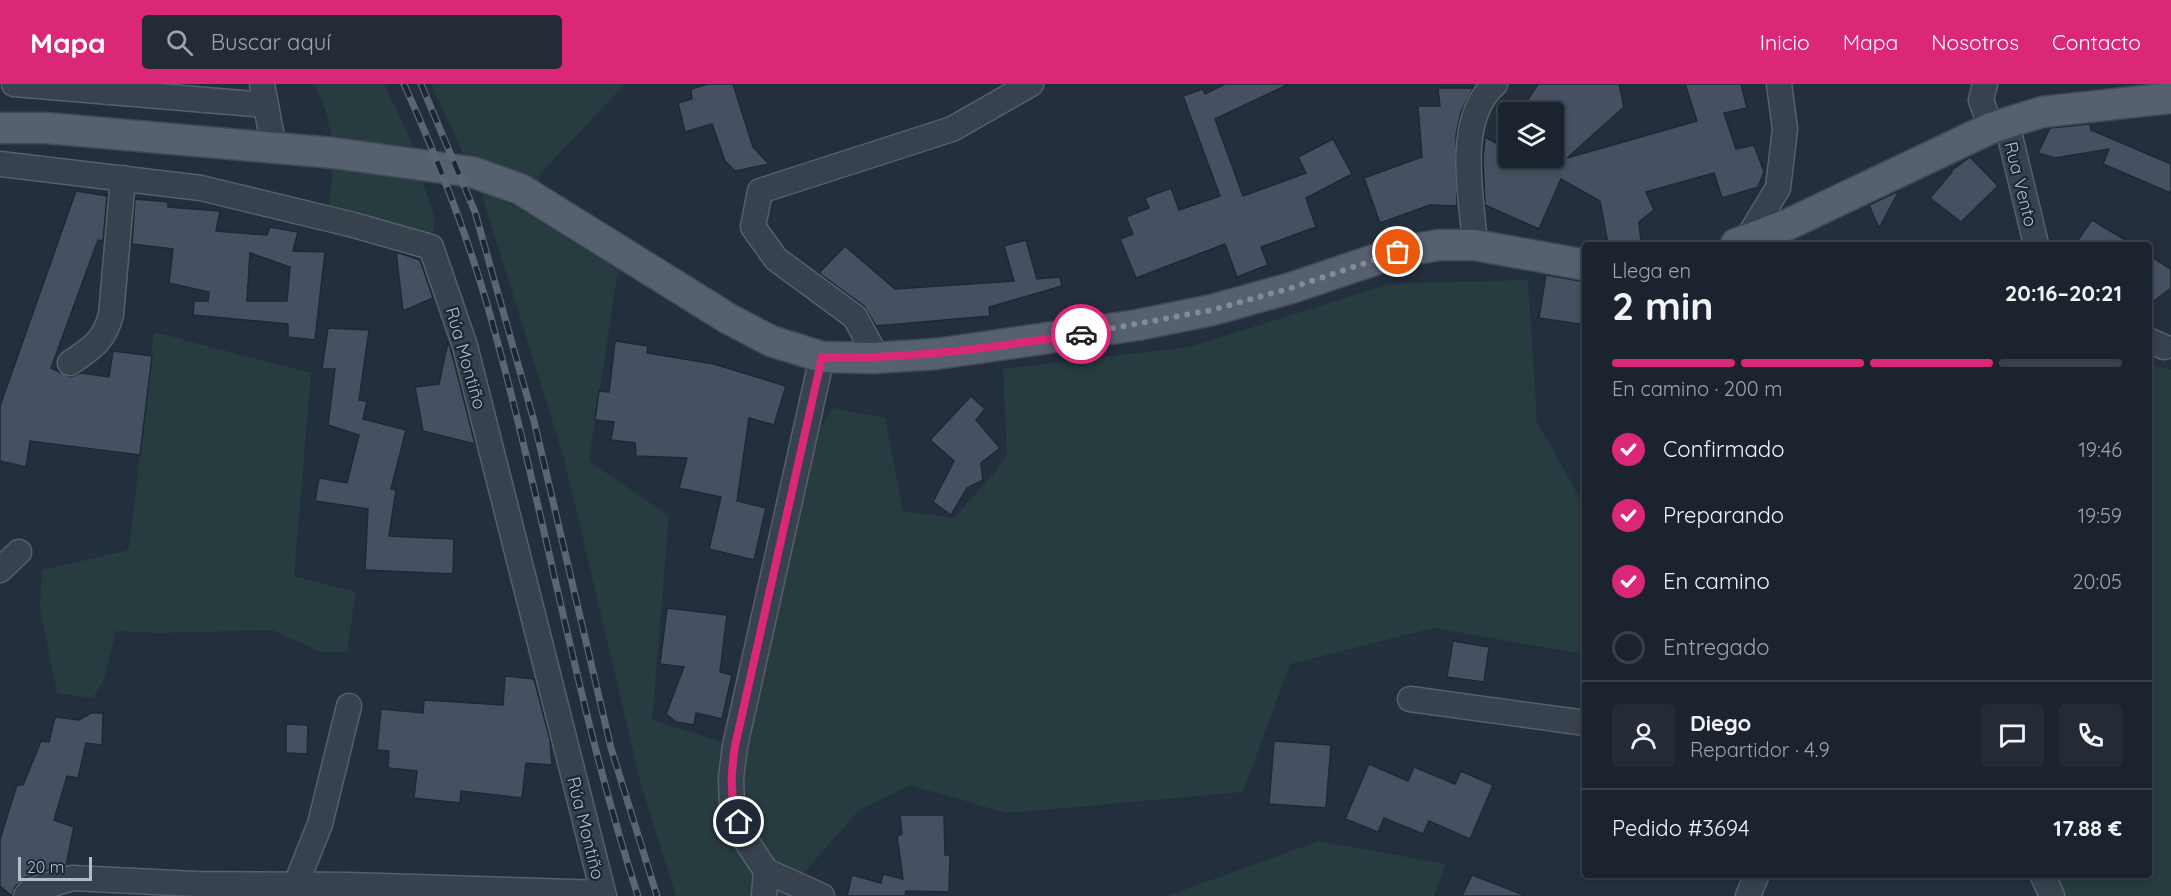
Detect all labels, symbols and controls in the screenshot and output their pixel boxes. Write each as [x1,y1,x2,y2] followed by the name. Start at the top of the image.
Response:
[142,15,562,69] search box
[30,25,106,60] text: Mapa
[163,26,196,59] icon: search
[211,28,331,56] text: Buscar aquí
[1760,29,1810,55] text: Inicio
[1843,29,1898,55] text: Mapa
[1931,29,2019,55] text: Nosotros
[2052,29,2141,55] text: Contacto
[1498,102,1564,168] map controls
[1498,102,1564,168] button: layers
[1999,139,2043,229] street label: Rua Vento
[1372,226,1423,277] pin
[1381,235,1414,268] icon: bag
[1612,258,1691,283] text: Llega en
[2005,279,2122,307] text: 20:16–20:21
[1612,281,1714,330] text: 2 min
[440,304,492,412] street label: Rúa Montiño
[1051,304,1111,364] courier
[1065,318,1098,351] icon: car
[1612,376,1782,401] text: En camino · 200 m
[1612,433,1645,466] icon: check
[1663,435,1784,463] text: Confirmado
[2078,437,2122,462] text: 19:46
[1612,499,1645,532] icon: check
[1663,501,1784,529] text: Preparando
[2078,503,2122,528] text: 19:59
[1612,565,1645,598] icon: check
[1663,567,1770,595] text: En camino
[2072,569,2122,594] text: 20:05
[1663,633,1770,661] text: Entregado
[1612,704,1675,767] button: person
[1981,704,2044,767] button: chat
[2059,704,2122,767] button: phone
[1690,709,1751,737] text: Diego
[1690,737,1830,762] text: Repartidor · 4.9
[562,774,610,882] street label: Rúa Montiño
[713,796,764,847] pin
[722,805,755,838] icon: home
[1612,814,1750,842] text: Pedido #3694
[2053,814,2122,842] text: 17.88 €
[18,854,92,882] scale bar
[27,857,64,877] text: 20 m

